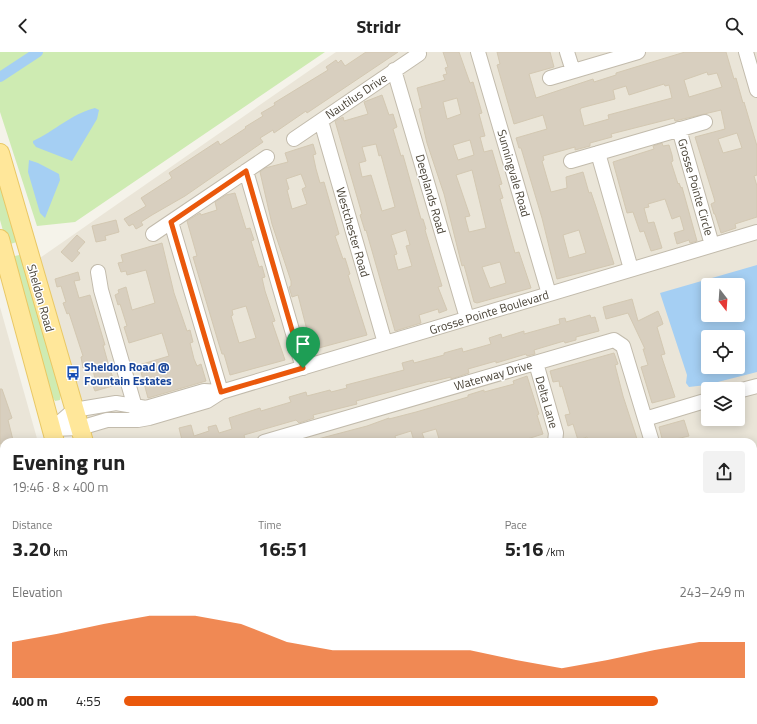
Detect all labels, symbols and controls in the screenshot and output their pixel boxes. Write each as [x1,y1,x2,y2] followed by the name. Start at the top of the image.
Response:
[356,13,401,40] text: Stridr
[12,15,34,37] icon: back
[723,15,745,37] icon: search
[321,68,391,124] street label: Nautilus Drive
[492,127,536,219] street label: Sunningvale Road
[673,136,719,238] street label: Grosse Pointe Circle
[411,152,451,236] street label: Deeplands Road
[331,185,375,279] street label: Westchester Road
[22,262,60,334] street label: Sheldon Road
[701,278,745,322] north arrow
[701,278,745,426] map controls
[427,285,551,339] street label: Grosse Pointe Boulevard
[286,327,320,368] pin
[701,330,745,374] button: locate
[292,333,314,355] icon: arrive
[452,355,534,395] street label: Waterway Drive
[84,357,172,390] place label: Sheldon Road @ Fountain Estates
[65,365,81,381] bus stop icon: Sheldon Road @ Fountain Estates
[530,374,564,430] street label: Delta Lane
[701,382,745,426] button: layers
[12,445,125,479] text: Evening run
[703,451,745,493] button: share
[12,477,108,497] text: 19:46 · 8 × 400 m
[12,517,52,533] text: Distance
[258,517,281,533] text: Time
[505,517,527,533] text: Pace
[12,533,51,564] text: 3.20
[258,533,308,564] text: 16:51
[505,533,543,564] text: 5:16
[51,544,68,560] text: km
[543,544,565,560] text: /km
[12,582,63,602] text: Elevation
[679,582,745,602] text: 243–249 m
[12,691,48,711] text: 400 m
[76,691,101,711] text: 4:55

